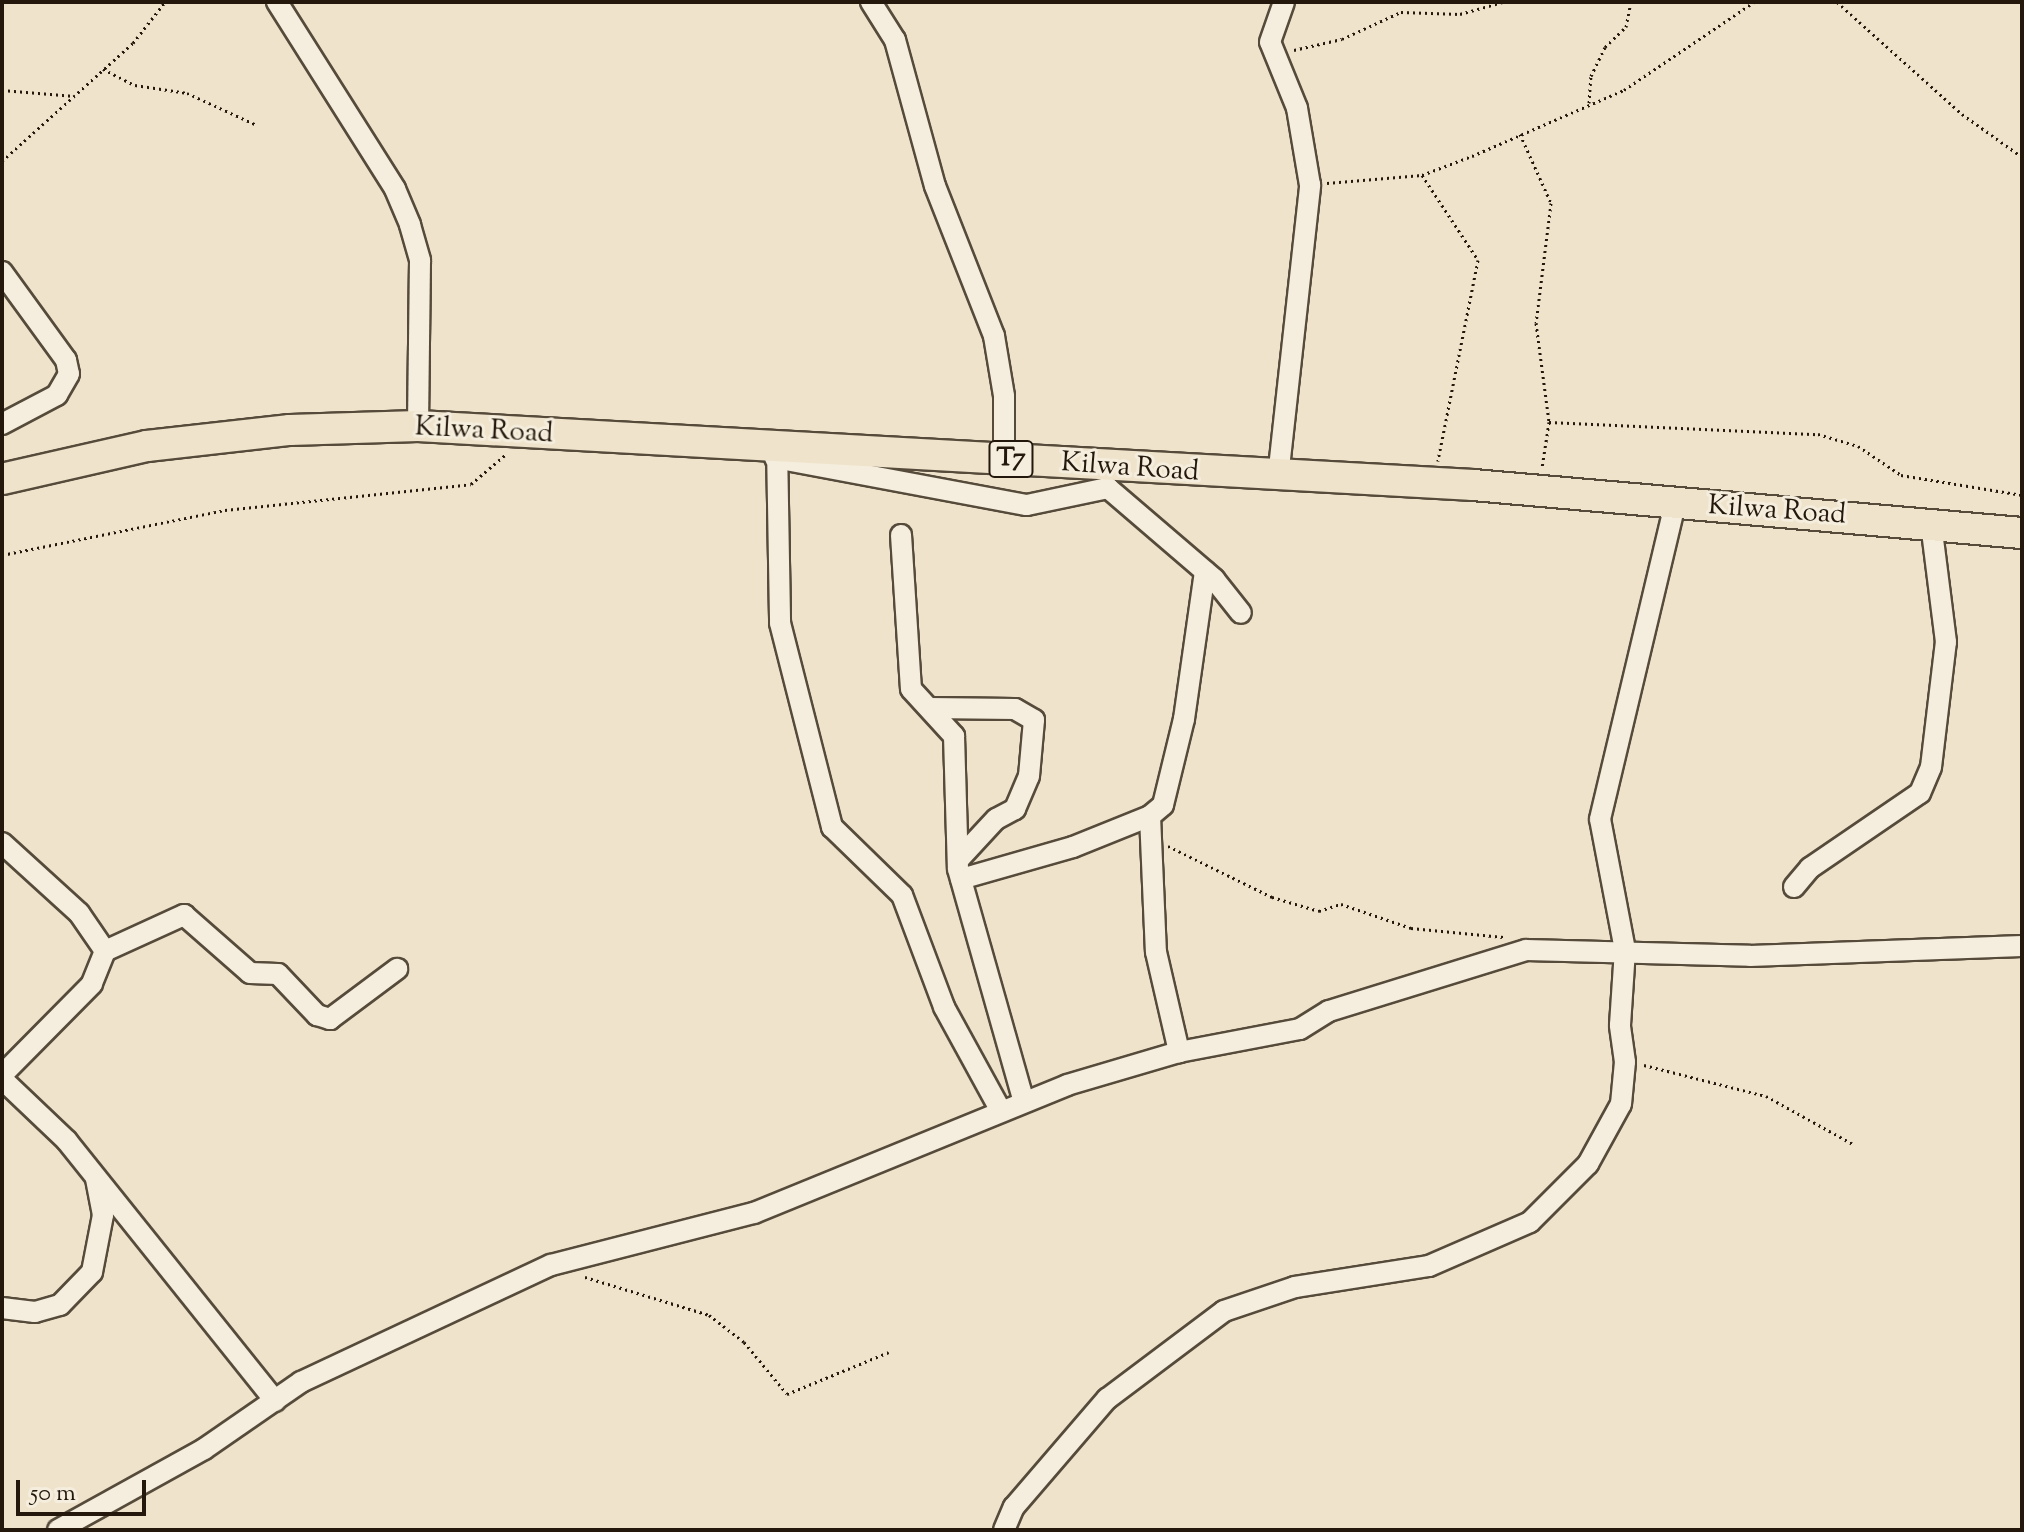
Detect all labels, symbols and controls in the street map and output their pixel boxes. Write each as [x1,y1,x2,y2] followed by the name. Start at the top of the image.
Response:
[414,411,554,451] street label: Kilwa Road
[987,437,1035,481] road number: T7
[1060,446,1200,490] street label: Kilwa Road
[1707,489,1847,533] street label: Kilwa Road
[20,1464,150,1514] scale bar
[30,1477,76,1511] text: 50 m

